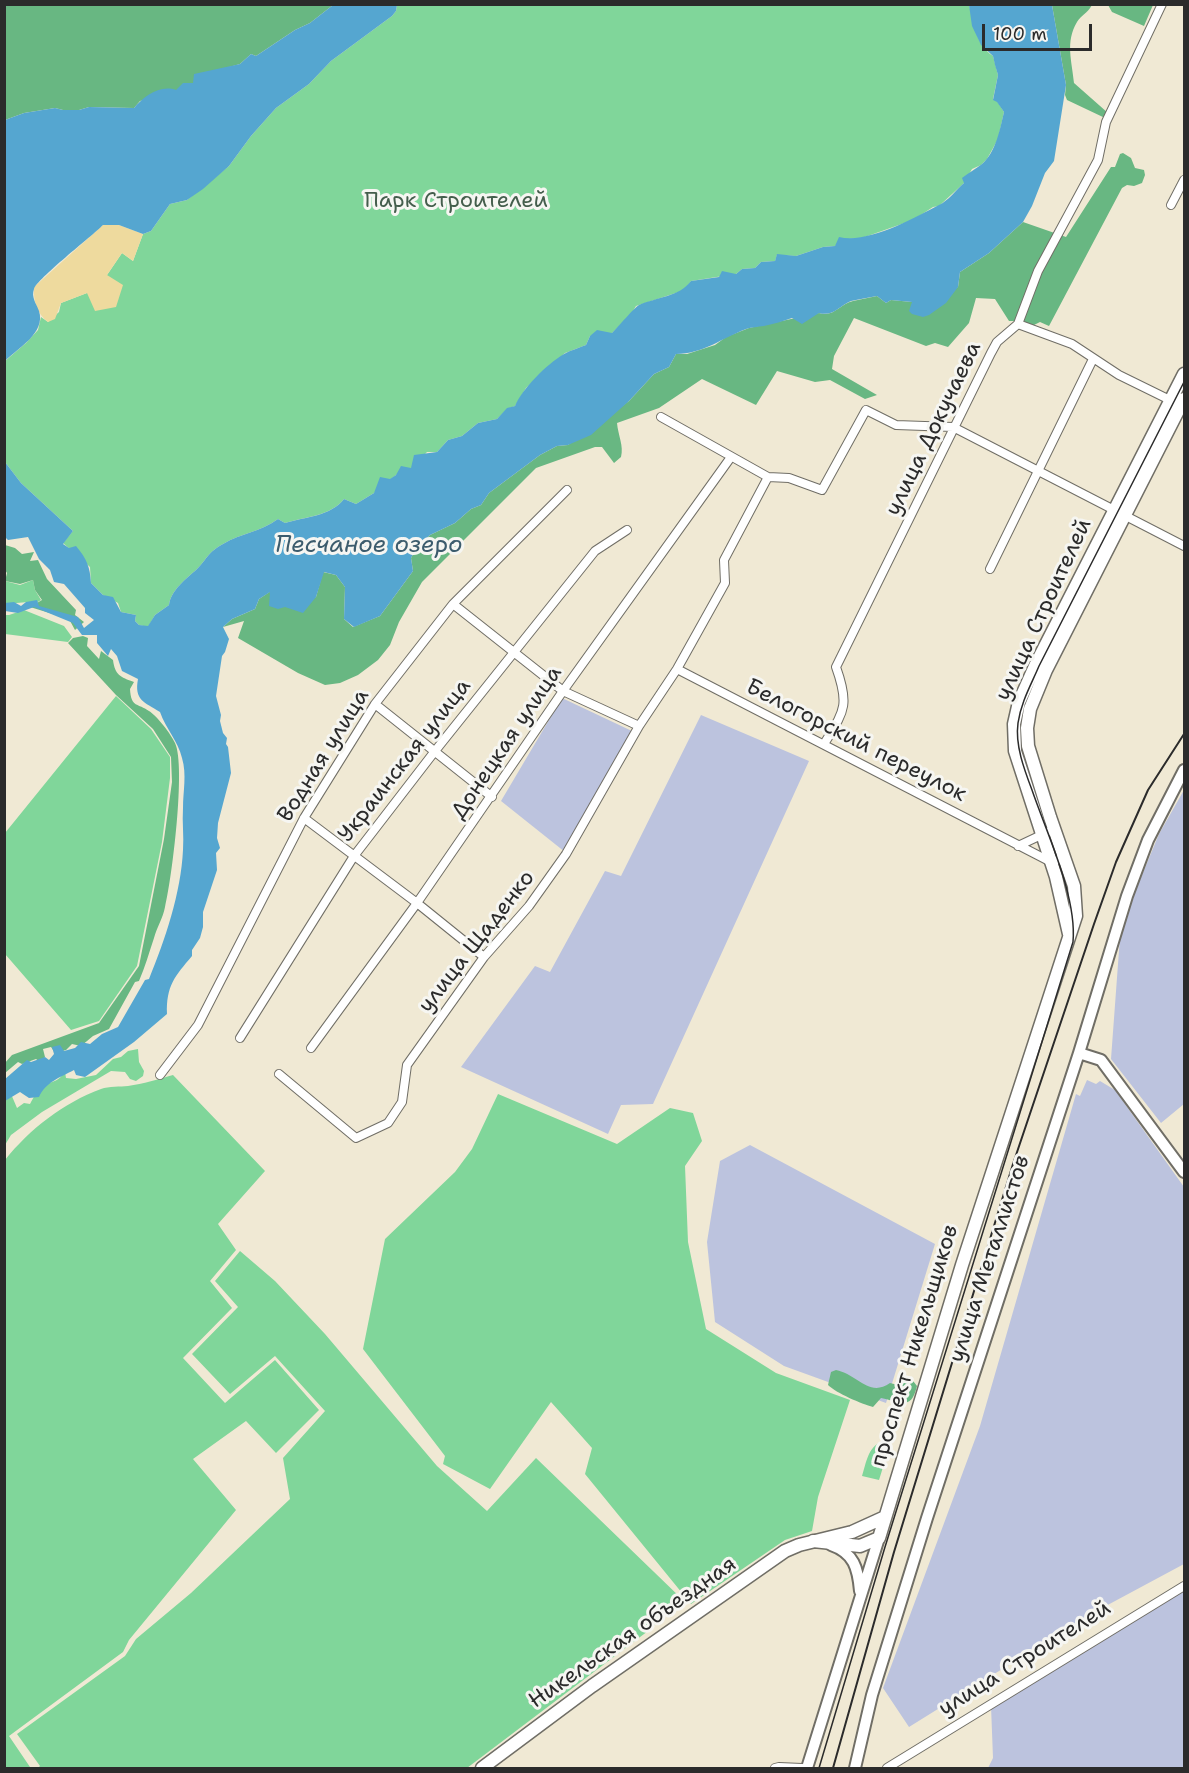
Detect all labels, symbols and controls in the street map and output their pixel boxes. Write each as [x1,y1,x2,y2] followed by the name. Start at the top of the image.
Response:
[985,12,1094,50] scale bar
[993,22,1047,46] text: 100 m
[364,188,548,214] park label: Парк Строителей
[880,338,988,520] street label: улица Докучаева
[990,515,1098,705] street label: улица Строителей
[275,532,463,560] water label: Песчаное озеро
[446,661,568,825] street label: Донецкая улица
[333,674,477,848] street label: Украинская улица
[741,674,971,808] street label: Белогорский переулок
[273,685,375,827] street label: Водная улица
[413,866,541,1018] street label: улица Щаденко
[944,1152,1036,1366] street label: улица Металлистов
[866,1222,964,1470] street label: проспект Никельщиков
[524,1551,742,1715] street label: Никельская объездная
[934,1595,1116,1723] street label: улица Строителей

